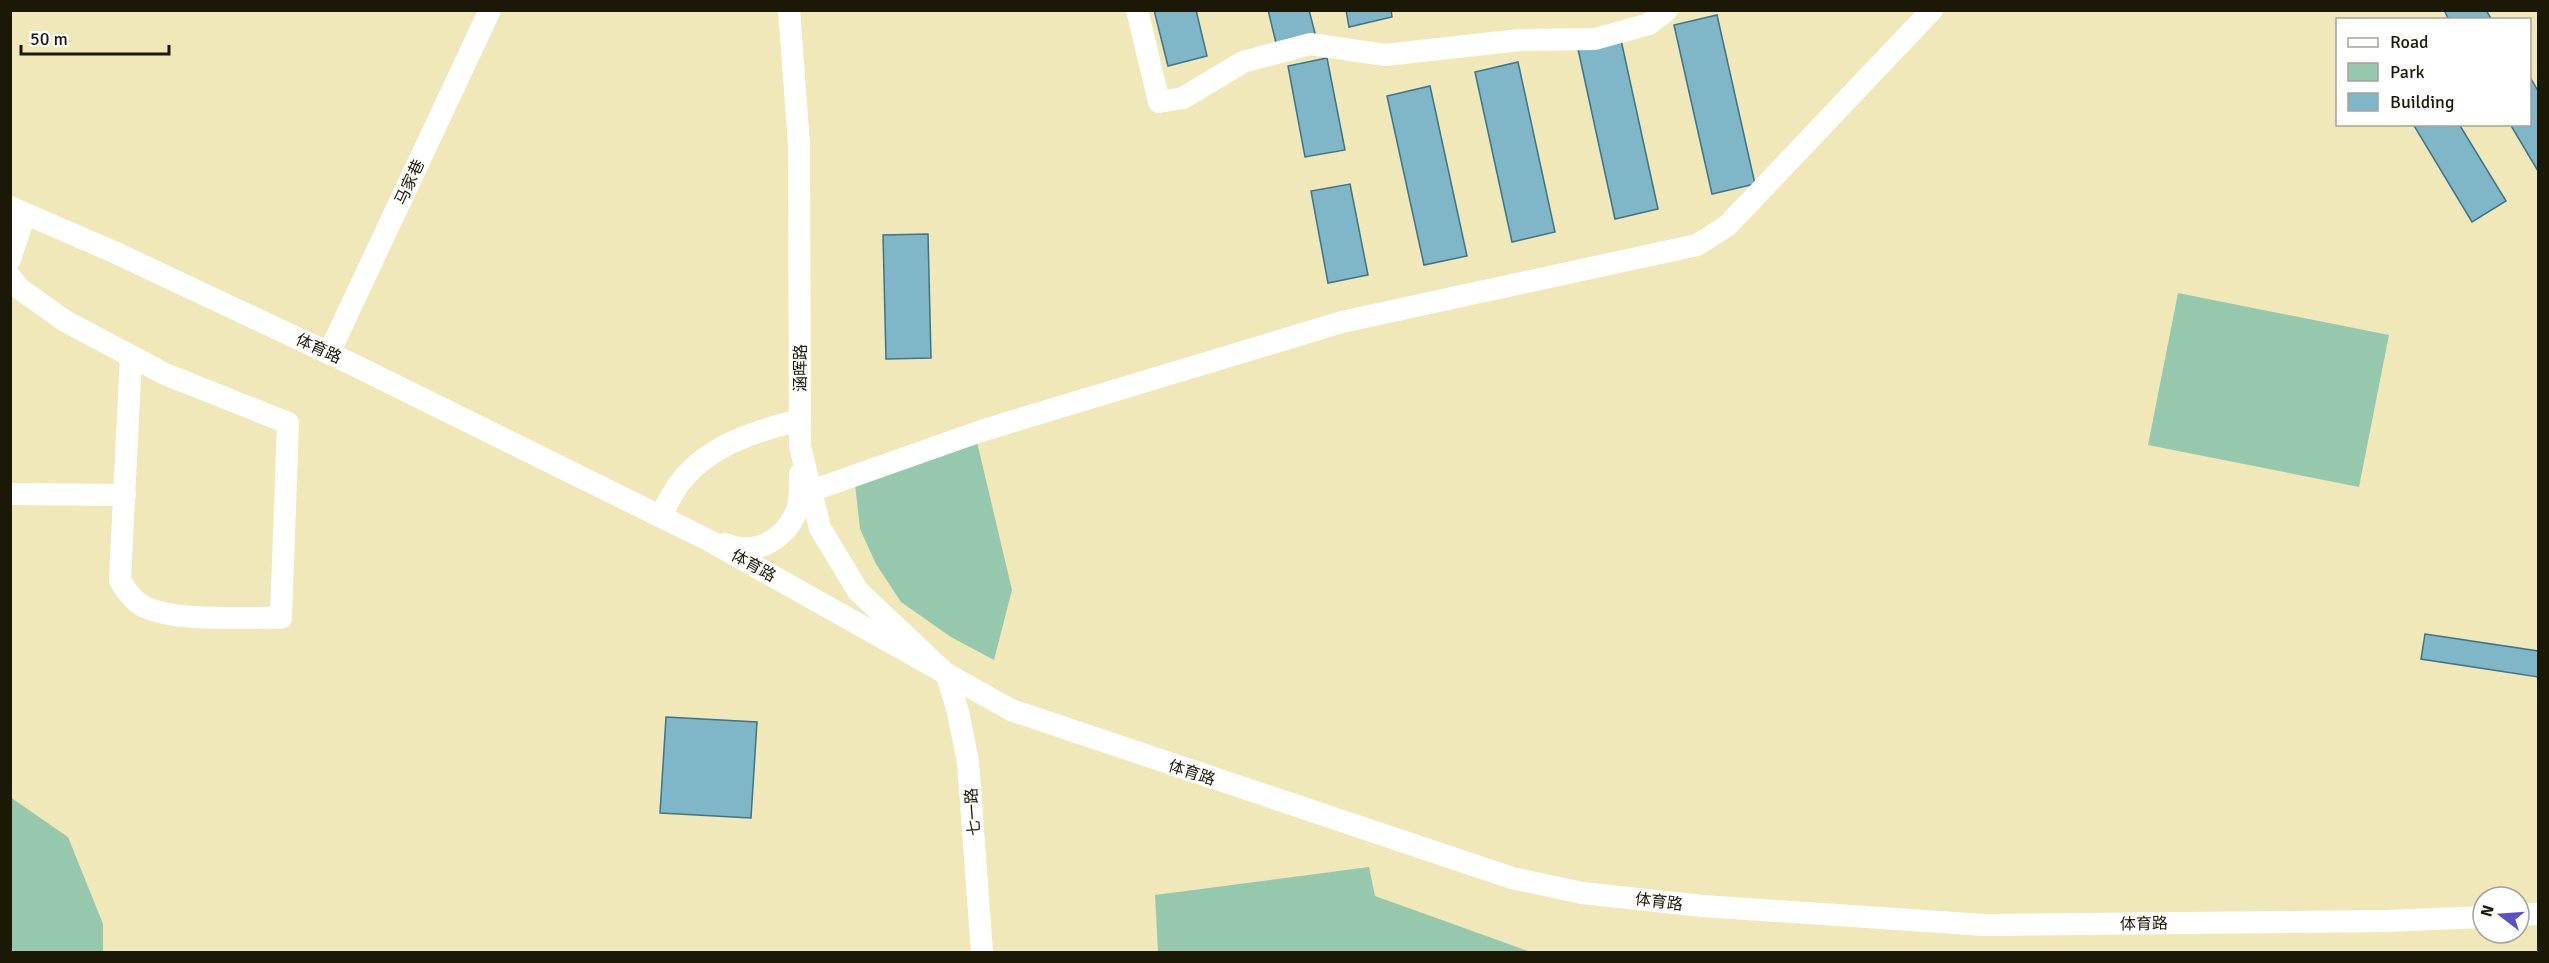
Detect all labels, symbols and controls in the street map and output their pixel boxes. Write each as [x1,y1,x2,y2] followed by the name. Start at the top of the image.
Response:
[21,18,170,56] scale bar
[2336,18,2531,126] legend
[30,28,68,50] text: 50 m
[2390,31,2429,53] text: Road
[2390,61,2425,83] text: Park
[2390,91,2454,113] text: Building
[391,156,429,208] street label: 马家巷
[293,330,345,368] street label: 体育路
[791,344,811,392] street label: 涵晖路
[728,545,779,586] street label: 体育路
[1166,756,1218,790] street label: 体育路
[961,787,985,837] street label: 七一路
[2471,885,2531,945] north arrow
[1634,889,1684,915] street label: 体育路
[2476,903,2499,919] text: N
[2120,914,2168,934] street label: 体育路

